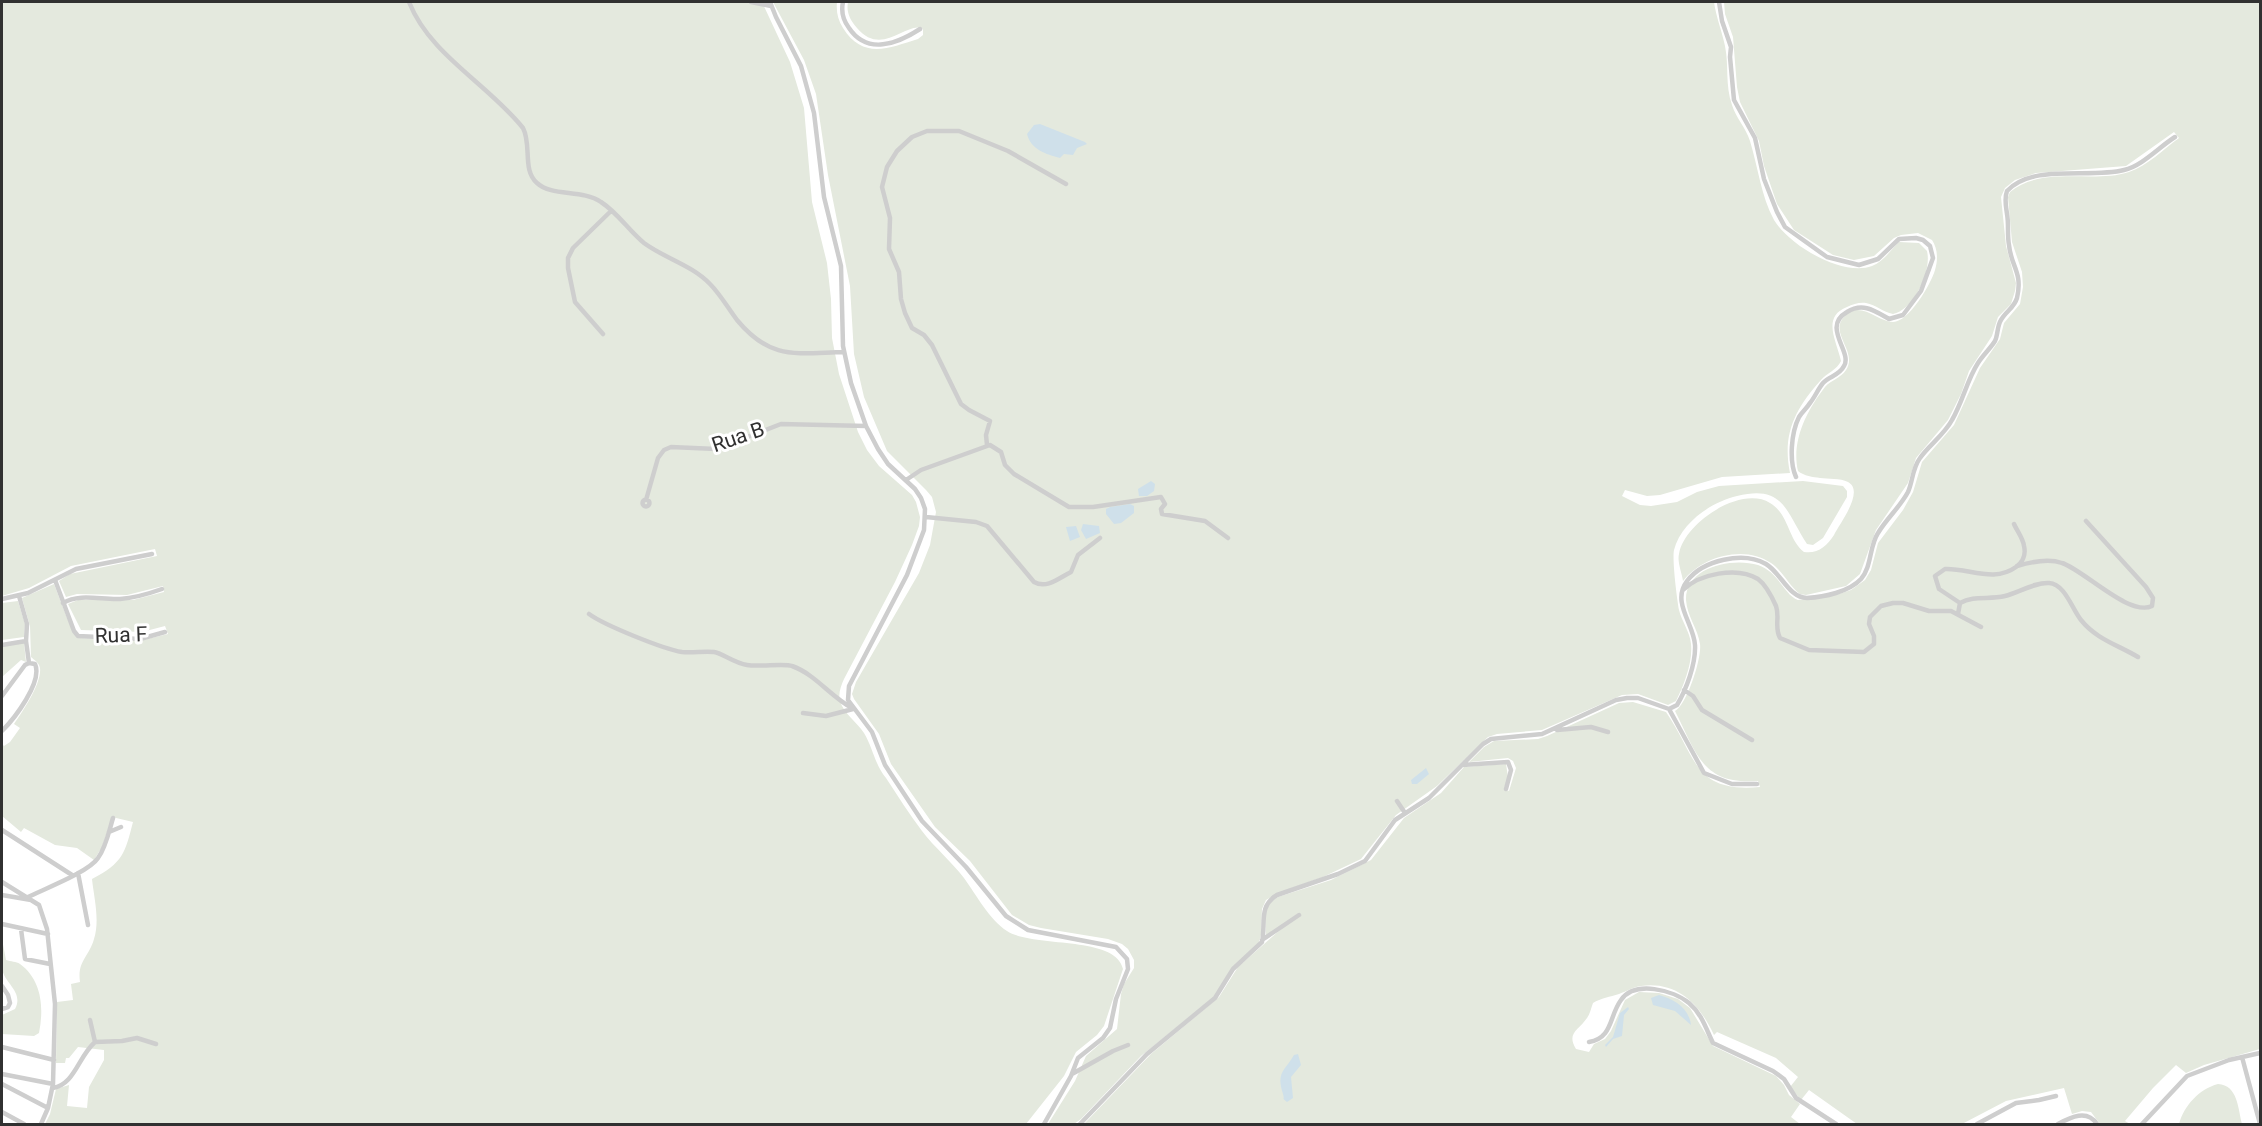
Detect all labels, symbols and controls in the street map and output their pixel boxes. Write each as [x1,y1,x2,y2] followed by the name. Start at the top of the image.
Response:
[708,417,768,457] street label: Rua B
[94,622,148,648] street label: Rua F

